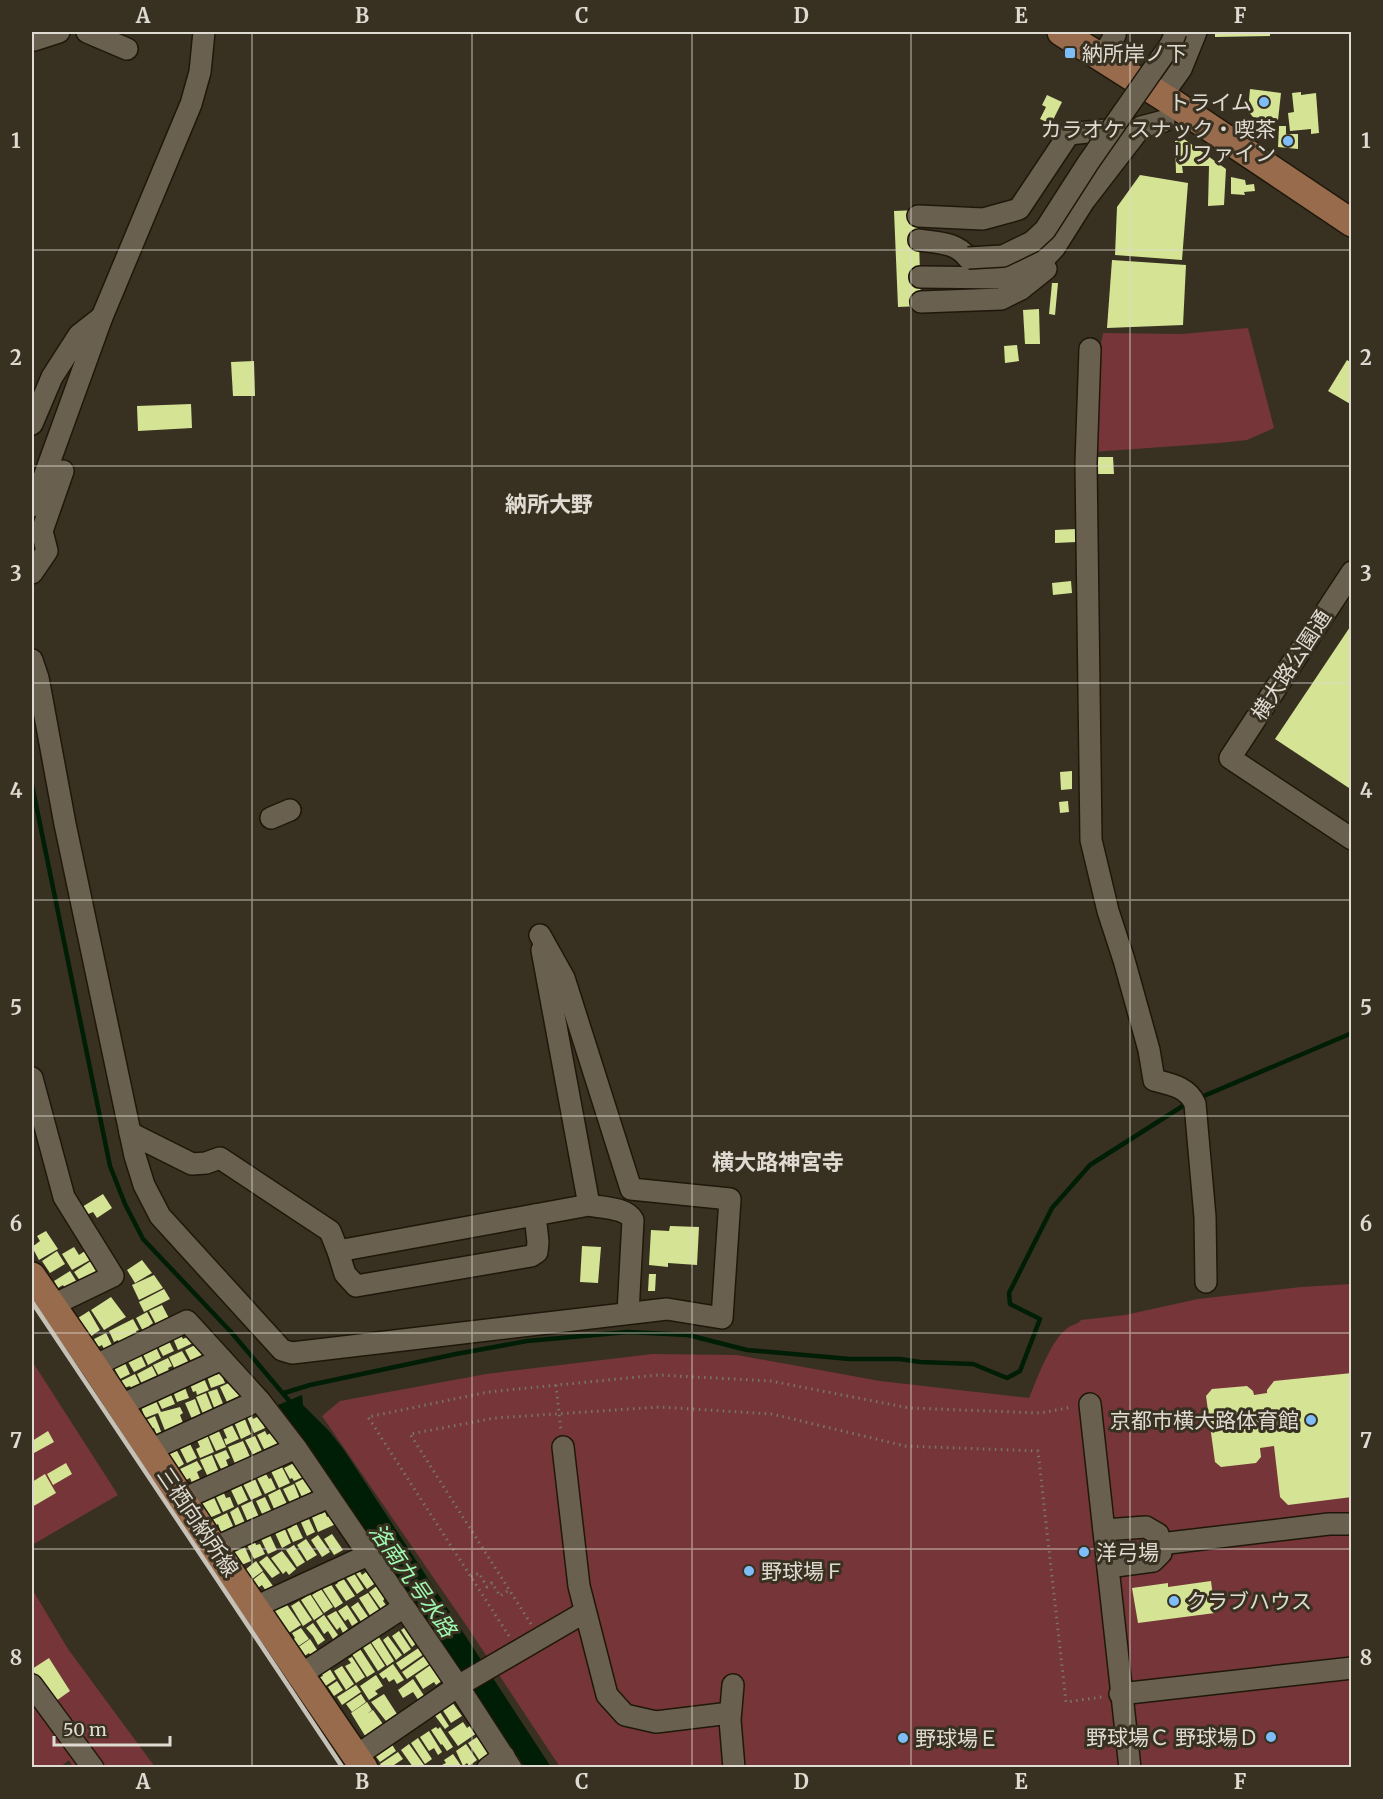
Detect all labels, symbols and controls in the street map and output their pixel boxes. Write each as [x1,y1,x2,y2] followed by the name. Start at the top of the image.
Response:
[135,3,151,28] text: A
[355,3,369,28] text: B
[575,3,589,28] text: C
[793,3,809,28] text: D
[1014,3,1028,28] text: E
[1234,3,1247,28] text: F
[1082,40,1187,67] place label: 納所岸ノ下
[1063,46,1077,60] marker: 納所岸ノ下
[1168,89,1252,116] place label: トライム
[1257,95,1271,109] marker: トライム
[1040,116,1276,167] place label: カラオケ スナック・喫茶 リファイン
[11,128,21,153] text: 1
[1361,128,1371,153] text: 1
[1281,134,1295,148] marker: カラオケ スナック・喫茶 リファイン
[10,345,22,370] text: 2
[1360,345,1372,370] text: 2
[505,490,593,518] district label: 納所大野
[10,561,22,586] text: 3
[1360,561,1372,586] text: 3
[1245,605,1337,725] street label: 横大路公園通
[10,778,23,803] text: 4
[1360,778,1373,803] text: 4
[10,995,22,1020] text: 5
[1360,995,1372,1020] text: 5
[712,1148,844,1176] district label: 横大路神宮寺
[10,1211,22,1236] text: 6
[1360,1211,1372,1236] text: 6
[1110,1407,1299,1434] place label: 京都市横大路体育館
[1304,1413,1318,1427] marker: 京都市横大路体育館
[10,1428,22,1453] text: 7
[1360,1428,1372,1453] text: 7
[152,1462,244,1582] street label: 三栖向納所線
[364,1518,463,1644] water label: 洛南九号水路
[1096,1539,1159,1566] place label: 洋弓場
[1077,1545,1091,1559] marker: 洋弓場
[761,1558,845,1585] place label: 野球場Ｆ
[742,1564,756,1578] marker: 野球場Ｆ
[1186,1588,1312,1615] place label: クラブハウス
[1167,1594,1181,1608] marker: クラブハウス
[10,1645,22,1670] text: 8
[1360,1645,1372,1670] text: 8
[54,1709,170,1747] scale bar
[63,1718,107,1741] text: 50 m
[1086,1724,1259,1751] place label: 野球場Ｃ 野球場Ｄ
[915,1725,999,1752] place label: 野球場Ｅ
[1264,1730,1278,1744] marker: 野球場Ｃ 野球場Ｄ
[896,1731,910,1745] marker: 野球場Ｅ
[135,1769,151,1794] text: A
[355,1769,369,1794] text: B
[575,1769,589,1794] text: C
[793,1769,809,1794] text: D
[1014,1769,1028,1794] text: E
[1234,1769,1247,1794] text: F

